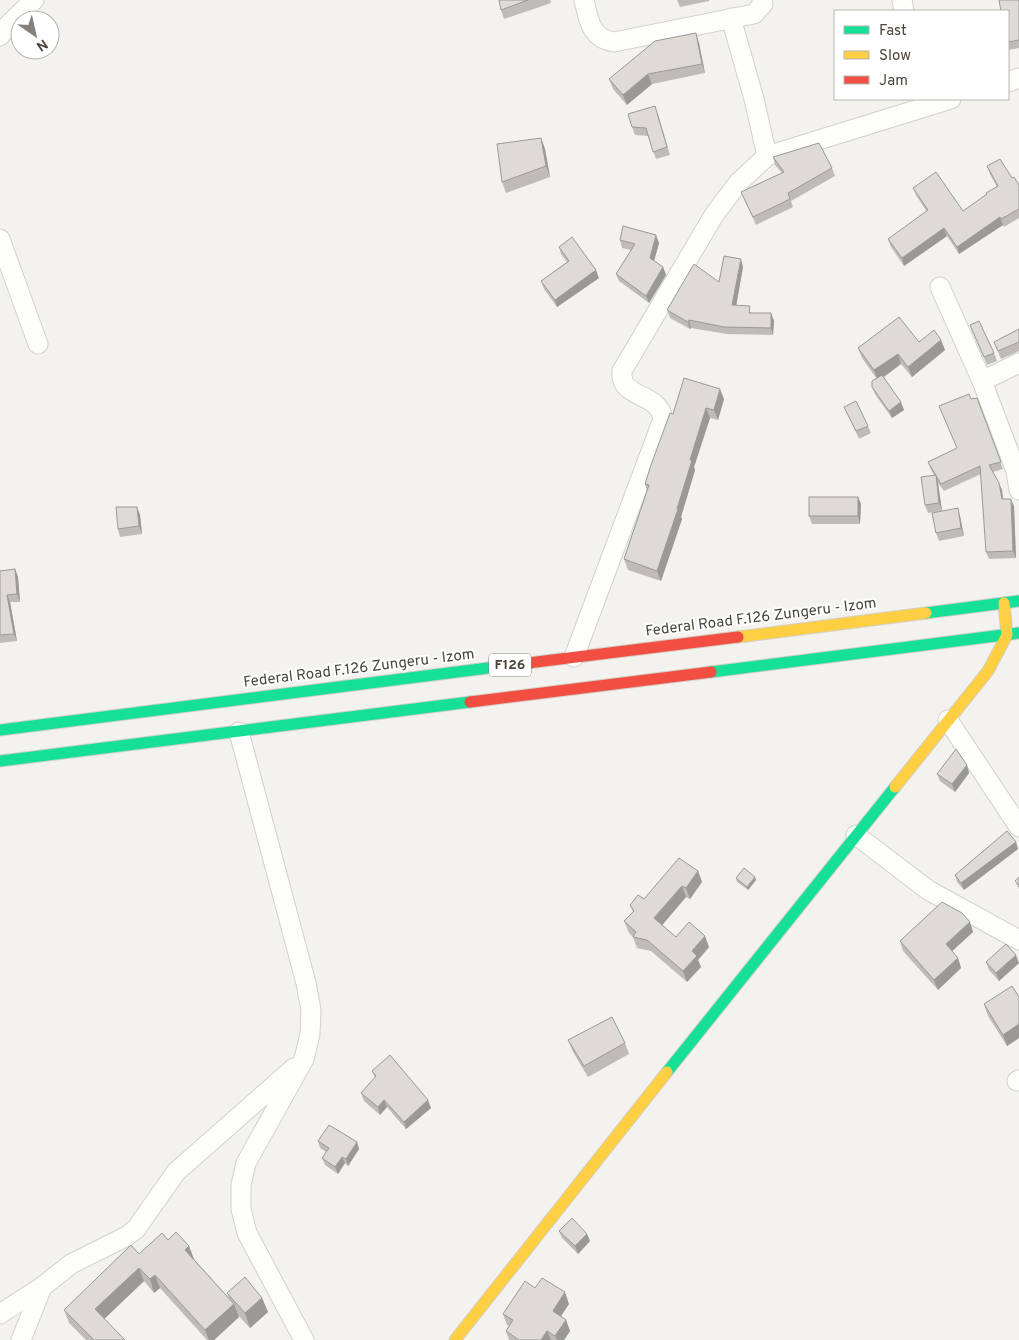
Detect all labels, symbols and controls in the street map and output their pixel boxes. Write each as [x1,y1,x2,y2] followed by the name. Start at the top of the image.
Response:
[10,10,60,60] north arrow
[834,10,1009,100] legend
[879,22,907,41] text: Fast
[33,35,50,54] text: N
[879,47,911,66] text: Slow
[879,72,908,91] text: Jam
[645,594,877,642] street label: Federal Road F.126 Zungeru - Izom
[243,645,475,693] street label: Federal Road F.126 Zungeru - Izom
[489,654,531,676] road number: F126

